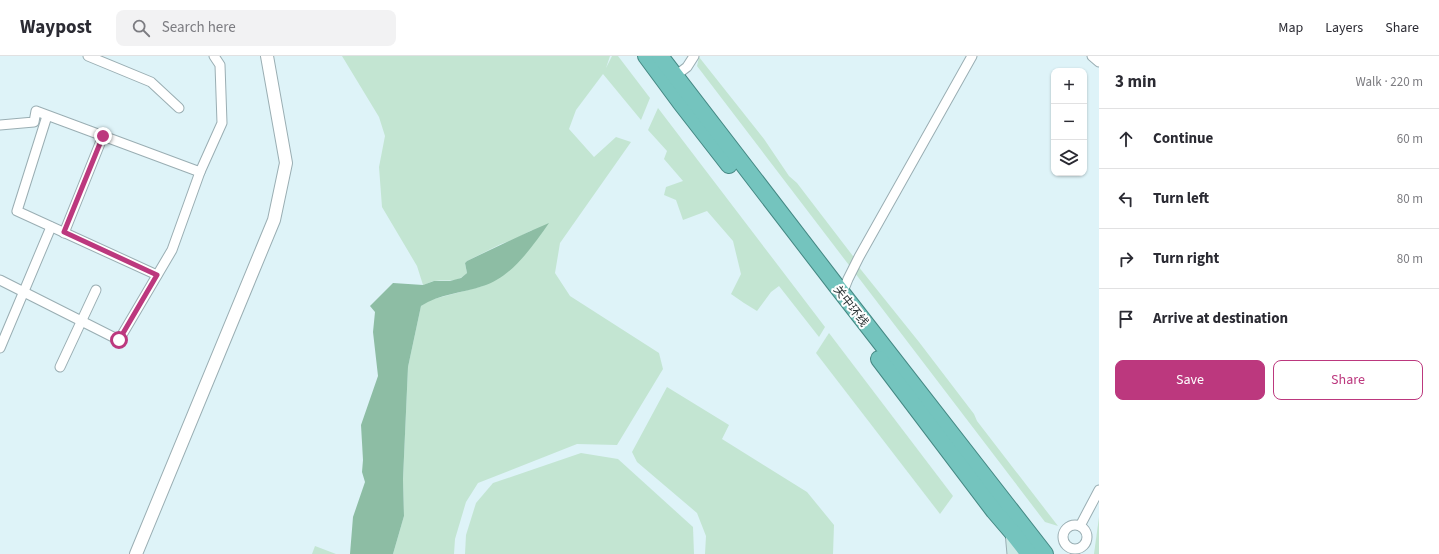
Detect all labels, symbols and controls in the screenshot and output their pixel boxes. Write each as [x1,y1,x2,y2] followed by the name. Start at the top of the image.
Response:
[116,10,396,46] search box
[20,14,92,41] text: Waypost
[130,17,152,39] icon: search
[162,17,236,38] text: Search here
[1278,18,1303,38] text: Map
[1325,18,1363,38] text: Layers
[1385,18,1419,38] text: Share
[1051,68,1087,176] map controls
[1051,68,1087,104] button: +
[1115,70,1156,94] text: 3 min
[1355,73,1423,91] text: Walk · 220 m
[1051,104,1087,140] button: −
[94,127,112,145] route end
[1115,128,1137,150] icon: ahead
[1153,128,1213,149] text: Continue
[1397,130,1423,148] text: 60 m
[1051,140,1087,176] button: layers
[1115,188,1137,210] icon: left
[1153,188,1209,209] text: Turn left
[1397,190,1423,208] text: 80 m
[1115,248,1137,270] icon: right
[1153,248,1219,269] text: Turn right
[1397,250,1423,268] text: 80 m
[829,282,872,330] street label: 关中环线
[1115,308,1137,330] icon: arrive
[1153,308,1288,329] text: Arrive at destination
[110,331,128,349] route start
[1115,360,1265,400] button: Save
[1273,360,1423,400] button: Share

